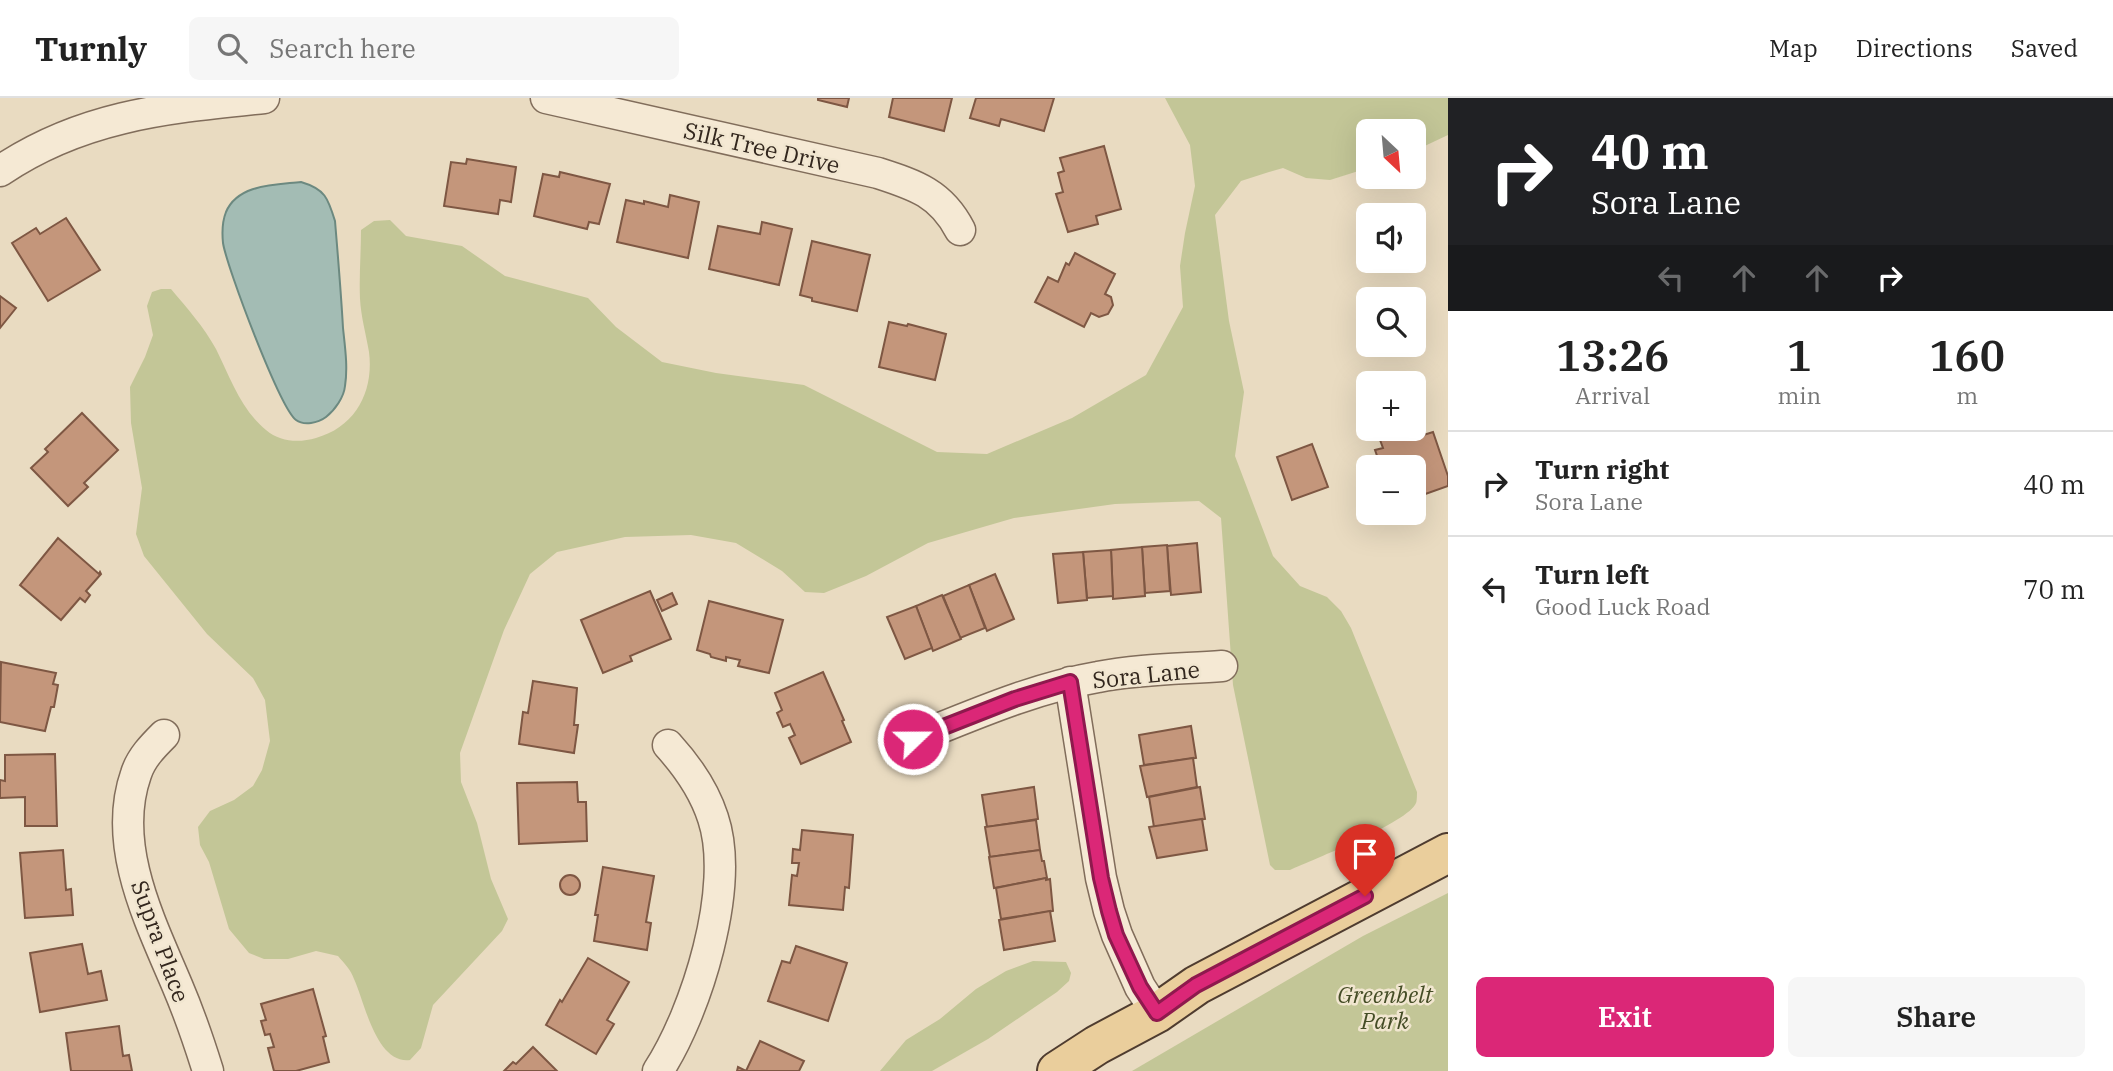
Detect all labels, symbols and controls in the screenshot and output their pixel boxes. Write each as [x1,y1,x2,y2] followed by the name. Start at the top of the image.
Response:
[189,17,679,80] search box
[35,27,147,70] text: Turnly
[213,29,251,67] icon: search
[269,31,416,65] text: Search here
[1769,32,1818,64] text: Map
[1856,32,1973,64] text: Directions
[2011,32,2078,64] text: Saved
[681,114,843,180] street label: Silk Tree Drive
[1356,119,1426,189] north arrow
[1356,119,1426,525] map controls
[1591,119,1709,182] text: 40 m
[1476,126,1567,217] icon: right
[1591,181,1741,223] text: Sora Lane
[1356,203,1426,273] button: sound
[1652,259,1690,297] icon: left
[1725,259,1763,297] icon: ahead
[1798,259,1836,297] icon: ahead
[1871,259,1909,297] icon: right
[1356,287,1426,357] button: search
[1556,328,1669,383] text: 13:26
[1787,328,1812,383] text: 1
[1929,328,2005,383] text: 160
[1356,371,1426,441] button: +
[1575,380,1650,410] text: Arrival
[1777,380,1821,410] text: min
[1956,380,1978,410] text: m
[1535,452,1669,486] text: Turn right
[1356,455,1426,525] button: −
[1476,465,1514,503] icon: right
[2023,467,2085,501] text: 40 m
[1535,486,1643,516] text: Sora Lane
[1535,557,1649,591] text: Turn left
[1476,570,1514,608] icon: left
[2023,572,2085,606] text: 70 m
[1535,591,1710,621] text: Good Luck Road
[1091,653,1201,695] street label: Sora Lane
[876,702,950,776] position arrow
[1335,824,1395,896] pin
[1346,835,1384,873] icon: arrive
[125,876,197,1006] street label: Supra Place
[1476,977,1774,1057] button: Exit
[1788,977,2085,1057] button: Share
[1337,979,1434,1035] park label: Greenbelt Park

